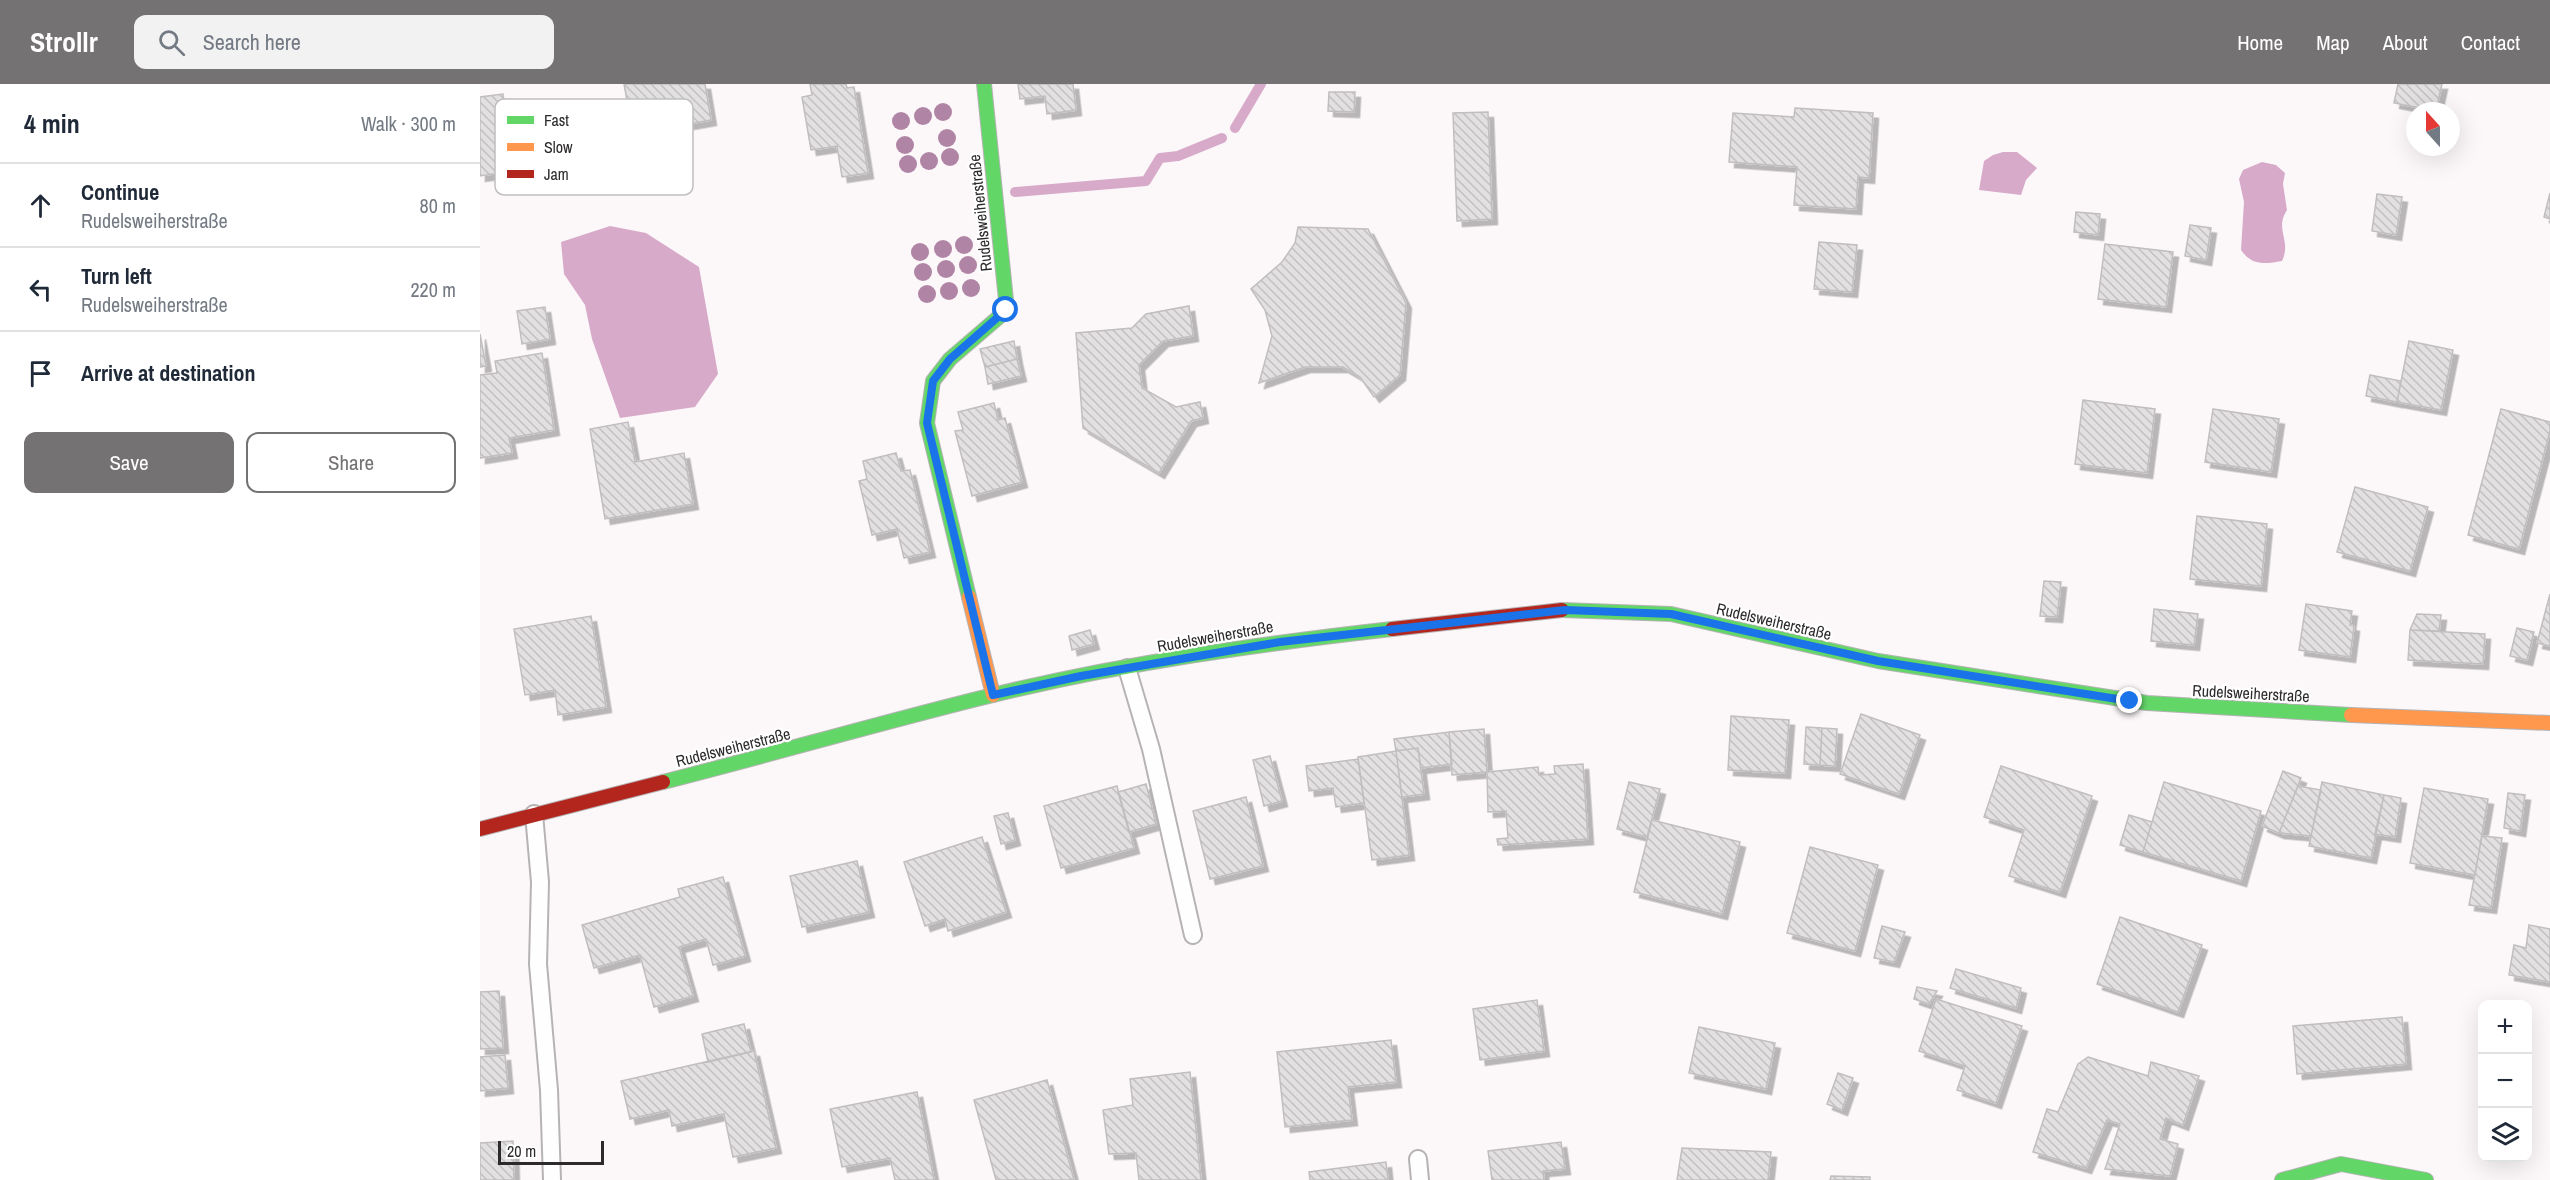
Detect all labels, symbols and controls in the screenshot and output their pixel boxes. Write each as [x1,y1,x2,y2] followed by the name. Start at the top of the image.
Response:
[134,15,554,69] search box
[30,23,98,61] text: Strollr
[155,26,188,59] icon: search
[203,27,301,57] text: Search here
[2237,28,2283,57] text: Home
[2316,28,2350,57] text: Map
[2383,28,2428,57] text: About
[2461,28,2520,57] text: Contact
[495,99,693,195] legend
[2406,102,2460,156] north arrow
[24,106,80,141] text: 4 min
[544,109,569,131] text: Fast
[361,110,456,137] text: Walk · 300 m
[544,136,573,158] text: Slow
[963,153,997,273] street label: Rudelsweiherstraße
[544,163,569,185] text: Jam
[81,177,159,207] text: Continue
[24,189,57,222] icon: ahead
[420,192,456,219] text: 80 m
[81,207,228,234] text: Rudelsweiherstraße
[81,261,152,291] text: Turn left
[24,273,57,306] icon: left
[410,276,456,303] text: 220 m
[81,291,228,318] text: Rudelsweiherstraße
[992,296,1018,322] route start
[24,357,57,390] icon: arrive
[81,358,255,388] text: Arrive at destination
[24,432,234,493] button: Save
[246,432,456,493] button: Share
[1714,597,1834,645] street label: Rudelsweiherstraße
[1155,615,1275,657] street label: Rudelsweiherstraße
[2192,679,2310,707] street label: Rudelsweiherstraße
[2116,687,2142,713] route end
[673,722,793,772] street label: Rudelsweiherstraße
[2478,1000,2532,1162] map controls
[2478,1000,2532,1054] button: +
[2478,1054,2532,1108] button: −
[2478,1108,2532,1162] button: layers
[498,1138,604,1166] scale bar
[507,1140,536,1162] text: 20 m

